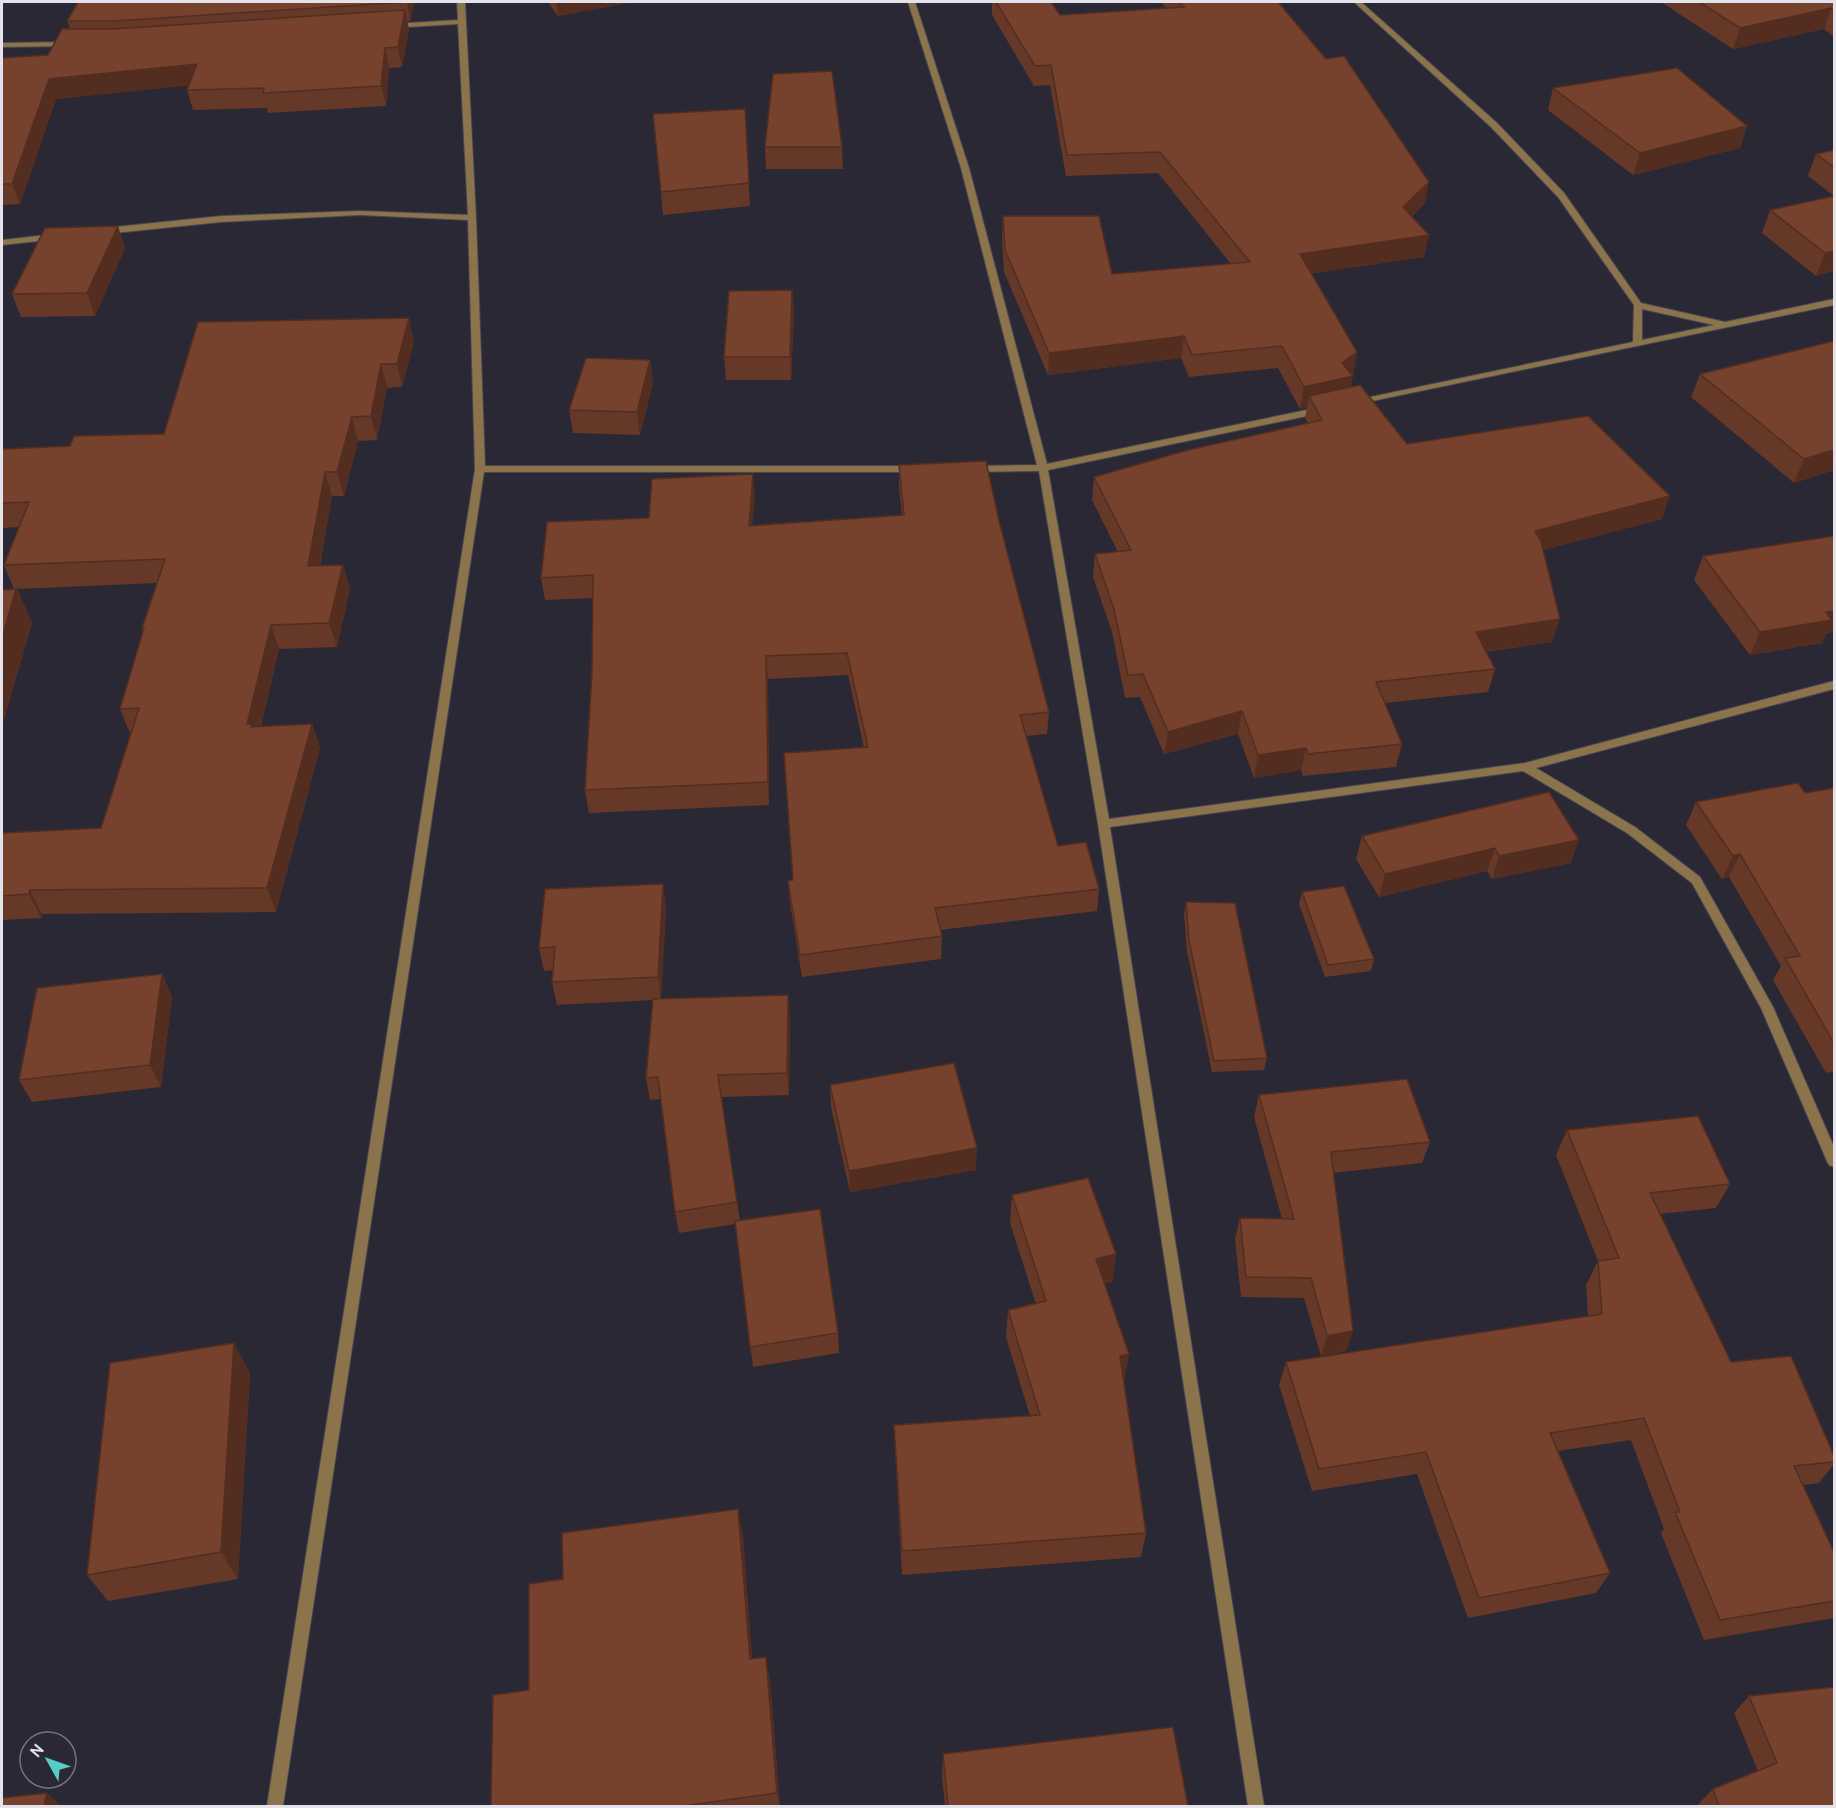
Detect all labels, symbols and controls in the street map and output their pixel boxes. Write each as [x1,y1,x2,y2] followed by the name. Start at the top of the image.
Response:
[18,1730,78,1790] north arrow
[26,1740,48,1761] text: N

